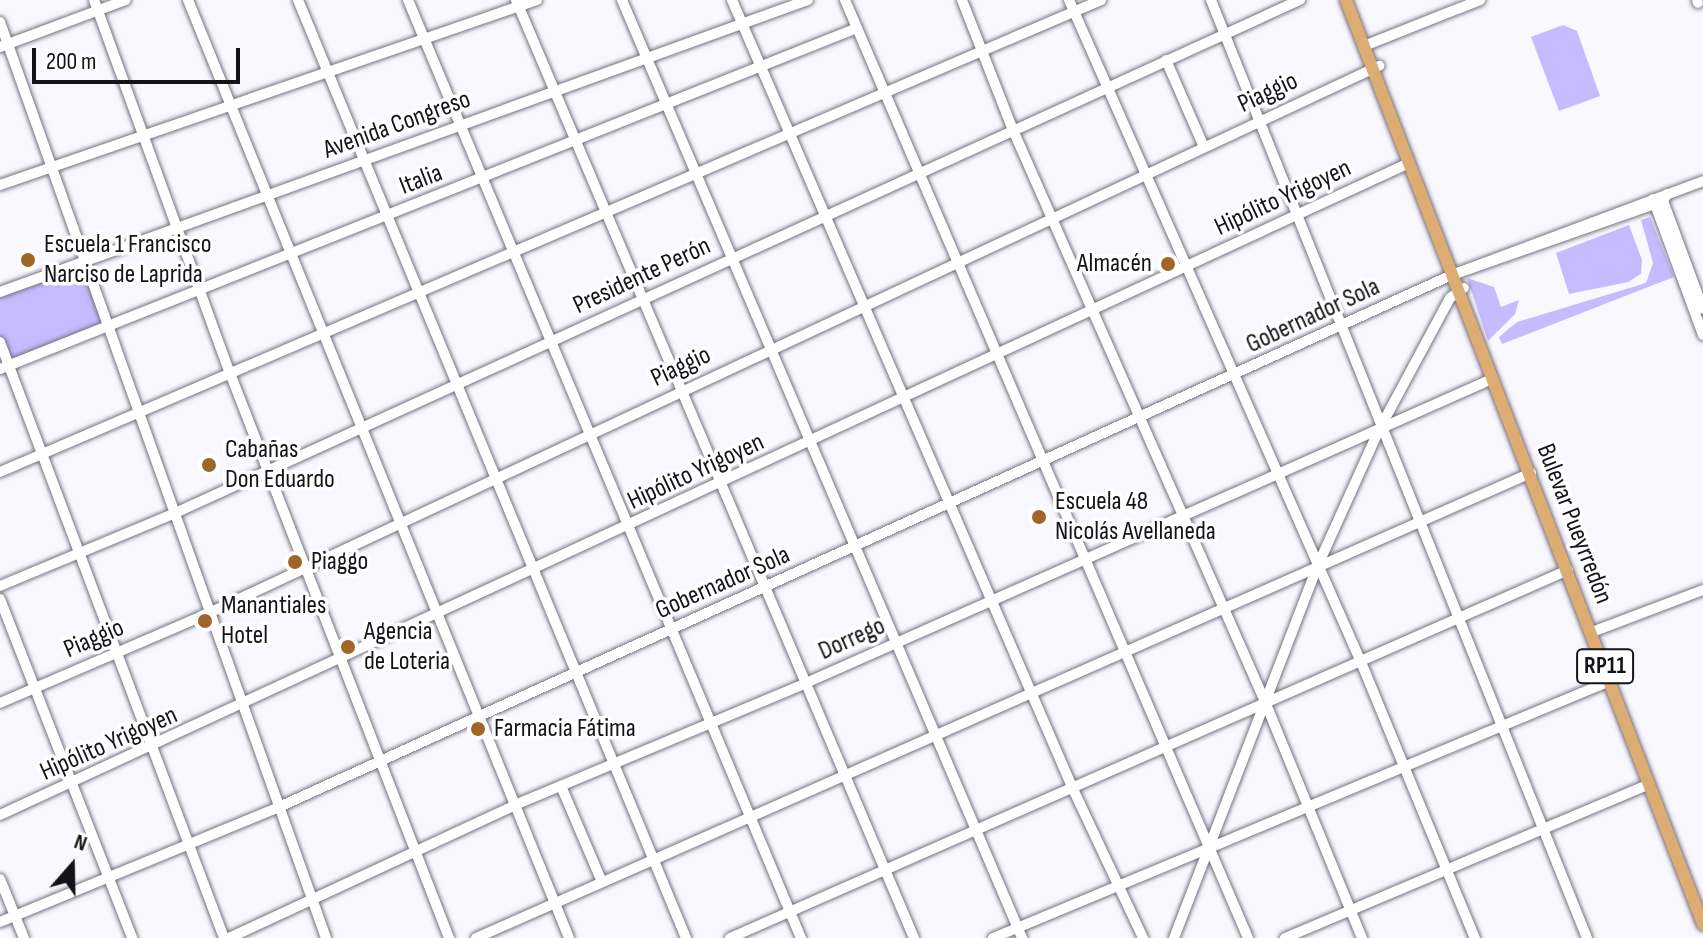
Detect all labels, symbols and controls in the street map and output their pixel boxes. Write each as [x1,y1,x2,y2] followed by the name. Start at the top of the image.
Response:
[36,32,244,82] scale bar
[46,47,97,76] text: 200 m
[1233,66,1303,120] street label: Piaggio
[319,84,475,166] street label: Avenida Congreso
[1210,153,1356,243] street label: Hipólito Yrigoyen
[395,158,447,202] street label: Italia
[44,229,212,290] place label: Escuela 1 Francisco Narciso de Laprida
[568,231,716,321] street label: Presidente Perón
[1077,248,1152,280] place label: Almacén
[19,251,37,269] marker: Escuela 1 Francisco Narciso de Laprida
[1159,255,1177,273] marker: Almacén
[1241,272,1385,360] street label: Gobernador Sola
[646,340,716,394] street label: Piaggio
[623,427,769,517] street label: Hipólito Yrigoyen
[225,434,335,496] place label: Cabañas Don Eduardo
[1529,440,1619,608] street label: Bulevar Pueyrredón
[200,456,218,474] marker: Cabañas Don Eduardo
[1055,486,1216,548] place label: Escuela 48 Nicolás Avellaneda
[1030,508,1048,526] marker: Escuela 48 Nicolás Avellaneda
[651,540,795,626] street label: Gobernador Sola
[311,546,368,578] place label: Piaggo
[286,553,304,571] marker: Piaggo
[221,590,326,652] place label: Manantiales Hotel
[814,611,890,667] street label: Dorrego
[59,612,129,666] street label: Piaggio
[196,612,214,630] marker: Manantiales Hotel
[364,616,450,678] place label: Agencia de Loteria
[339,638,357,656] marker: Agencia de Loteria
[1575,646,1635,686] road number: RP11
[36,700,182,788] street label: Hipólito Yrigoyen
[494,713,636,745] place label: Farmacia Fátima
[469,720,487,738] marker: Farmacia Fátima
[32,826,112,906] north arrow
[70,828,91,858] text: N

